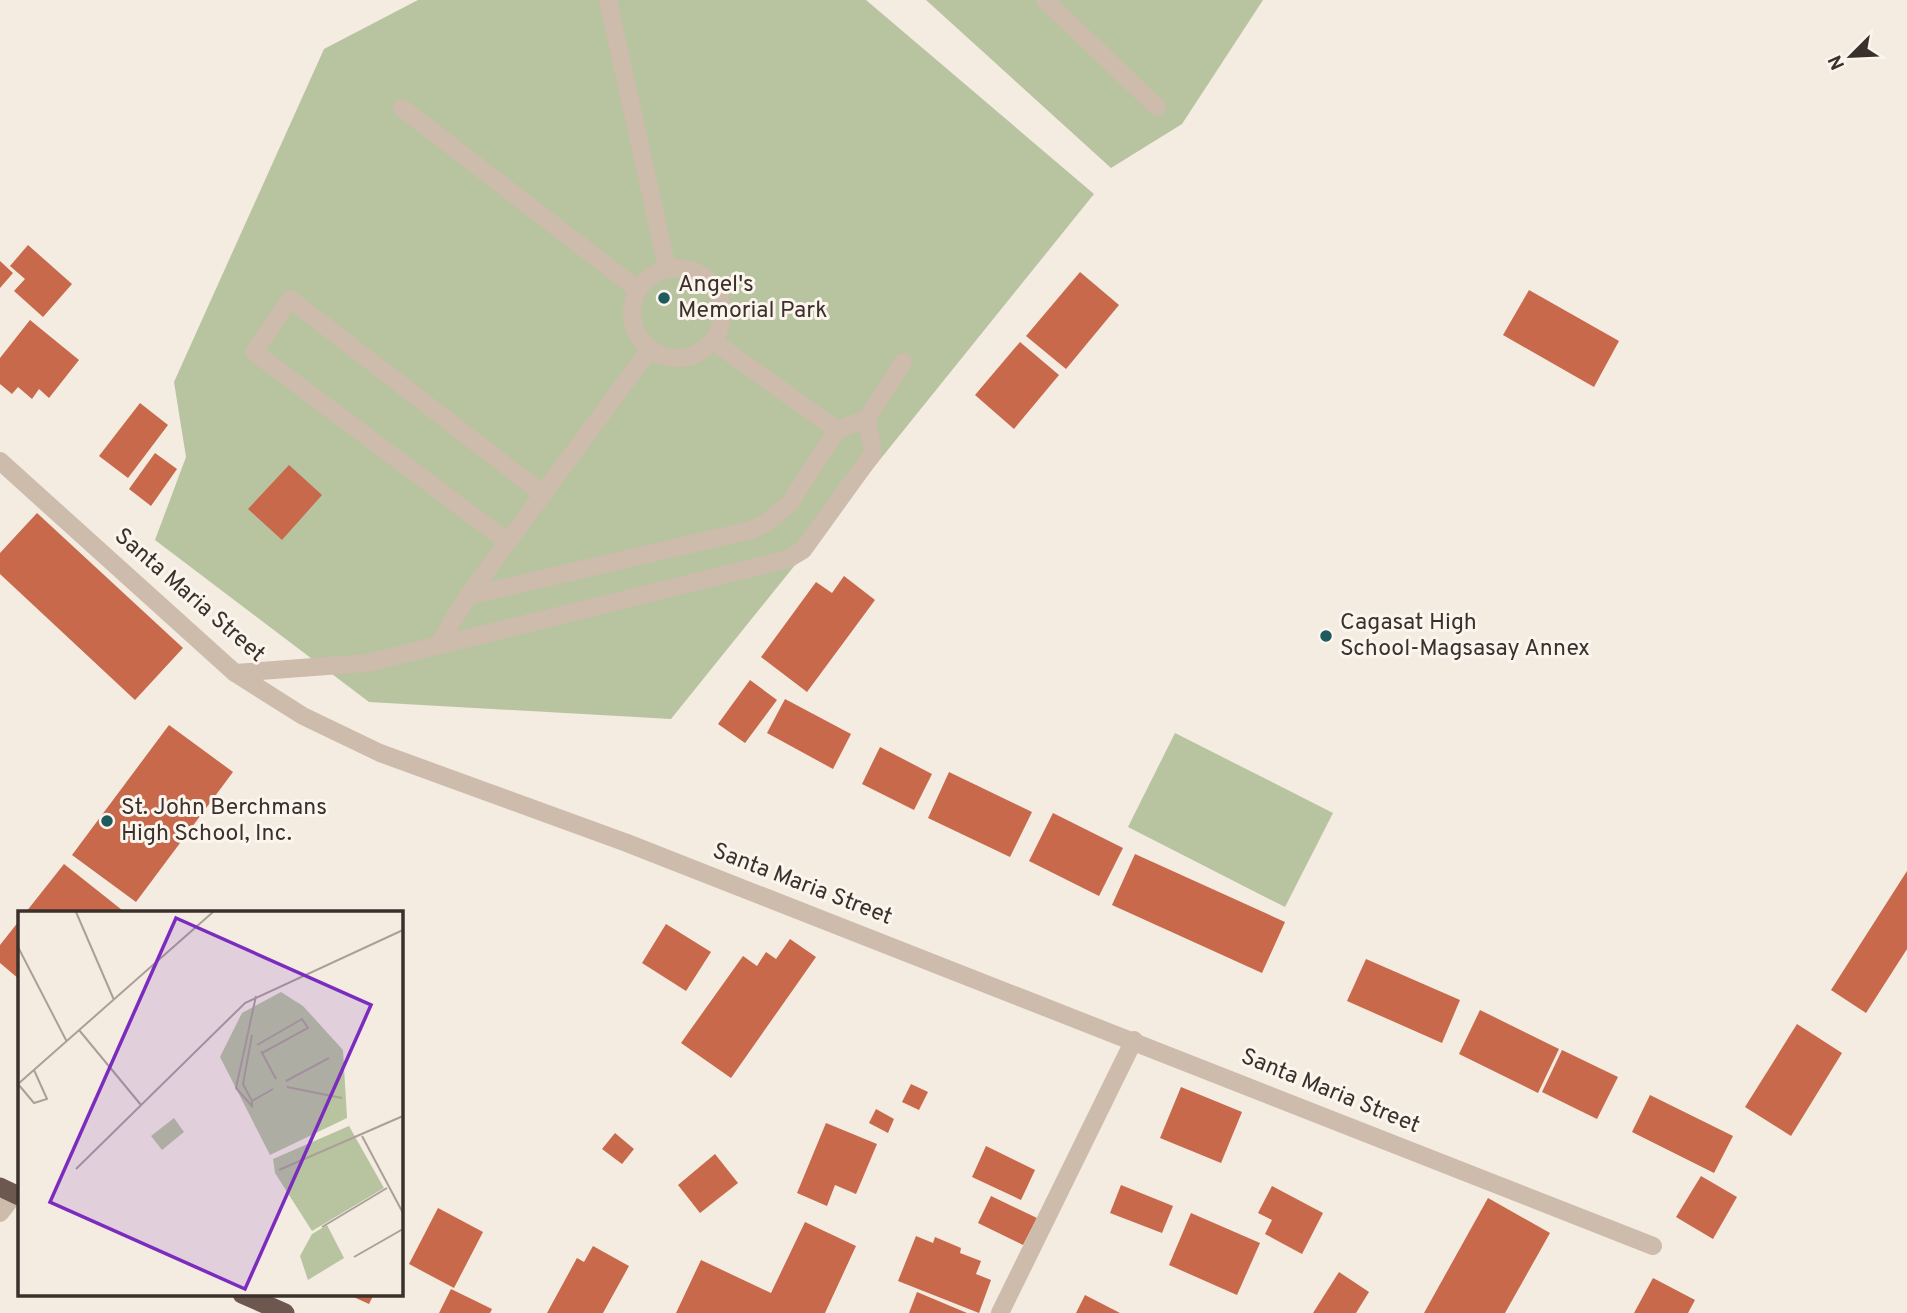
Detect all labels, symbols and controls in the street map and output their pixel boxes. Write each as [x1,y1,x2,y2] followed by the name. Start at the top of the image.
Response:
[1816,21,1886,91] north arrow
[1824,51,1851,73] text: N
[678,271,827,326] place label: Angel's Memorial Park
[656,290,672,306] marker: Angel's Memorial Park
[108,523,270,669] street label: Santa Maria Street
[1340,609,1590,664] place label: Cagasat High School-Magsasay Annex
[1318,628,1334,644] marker: Cagasat High School-Magsasay Annex
[121,794,327,849] place label: St. John Berchmans High School, Inc.
[99,813,115,829] marker: St. John Berchmans High School, Inc.
[708,837,896,933] street label: Santa Maria Street
[18,911,402,1296] inset map
[1236,1043,1424,1141] street label: Santa Maria Street

